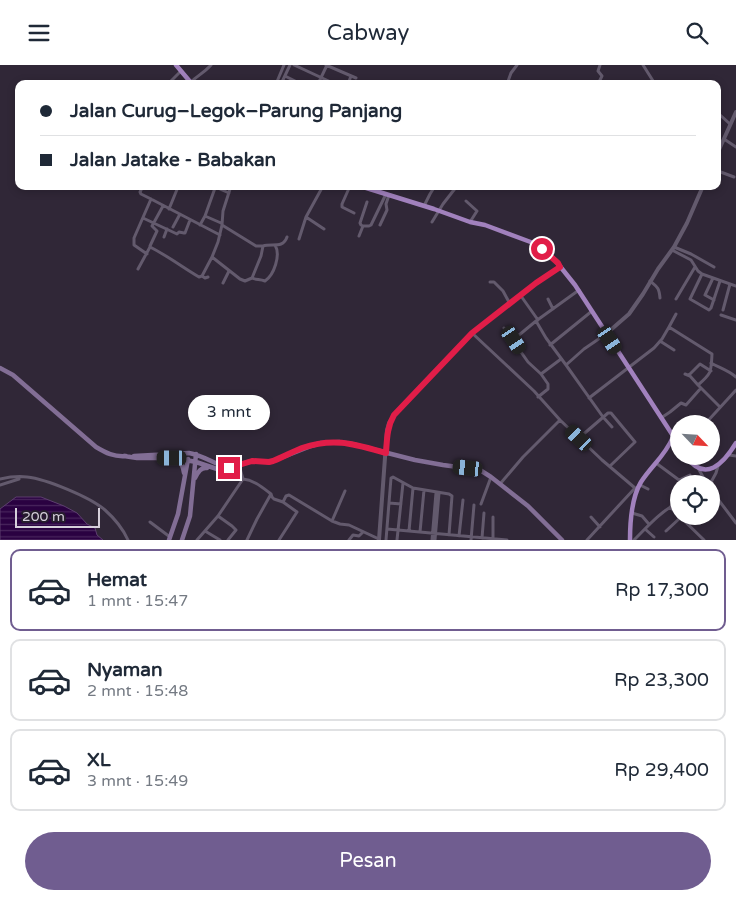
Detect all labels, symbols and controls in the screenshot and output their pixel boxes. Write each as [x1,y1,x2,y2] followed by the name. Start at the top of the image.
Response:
[25,19,53,47] icon: menu
[683,19,711,47] icon: search
[327,20,409,46] text: Cabway
[70,100,402,122] text: Jalan Curug–Legok–Parung Panjang
[70,149,276,171] text: Jalan Jatake - Babakan
[531,238,553,260] route start
[499,323,528,357] car
[595,323,624,357] car
[188,395,270,431] callout: 3 mnt
[207,402,251,422] text: 3 mnt
[670,415,720,465] north arrow
[670,415,720,525] map controls
[562,422,595,454] car
[157,451,187,466] car
[218,457,240,479] route end
[452,459,483,477] car
[670,475,720,525] button: locate
[15,505,100,528] scale bar
[22,508,65,525] text: 200 m
[27,568,72,613] icon: car
[87,569,147,591] text: Hemat
[615,579,709,601] text: Rp 17,300
[87,591,188,611] text: 1 mnt · 15:47
[27,658,72,703] icon: car
[87,659,163,681] text: Nyaman
[614,669,709,691] text: Rp 23,300
[87,681,188,701] text: 2 mnt · 15:48
[27,748,72,793] icon: car
[87,749,111,771] text: XL
[614,759,709,781] text: Rp 29,400
[87,771,188,791] text: 3 mnt · 15:49
[25,832,711,890] button: Pesan

